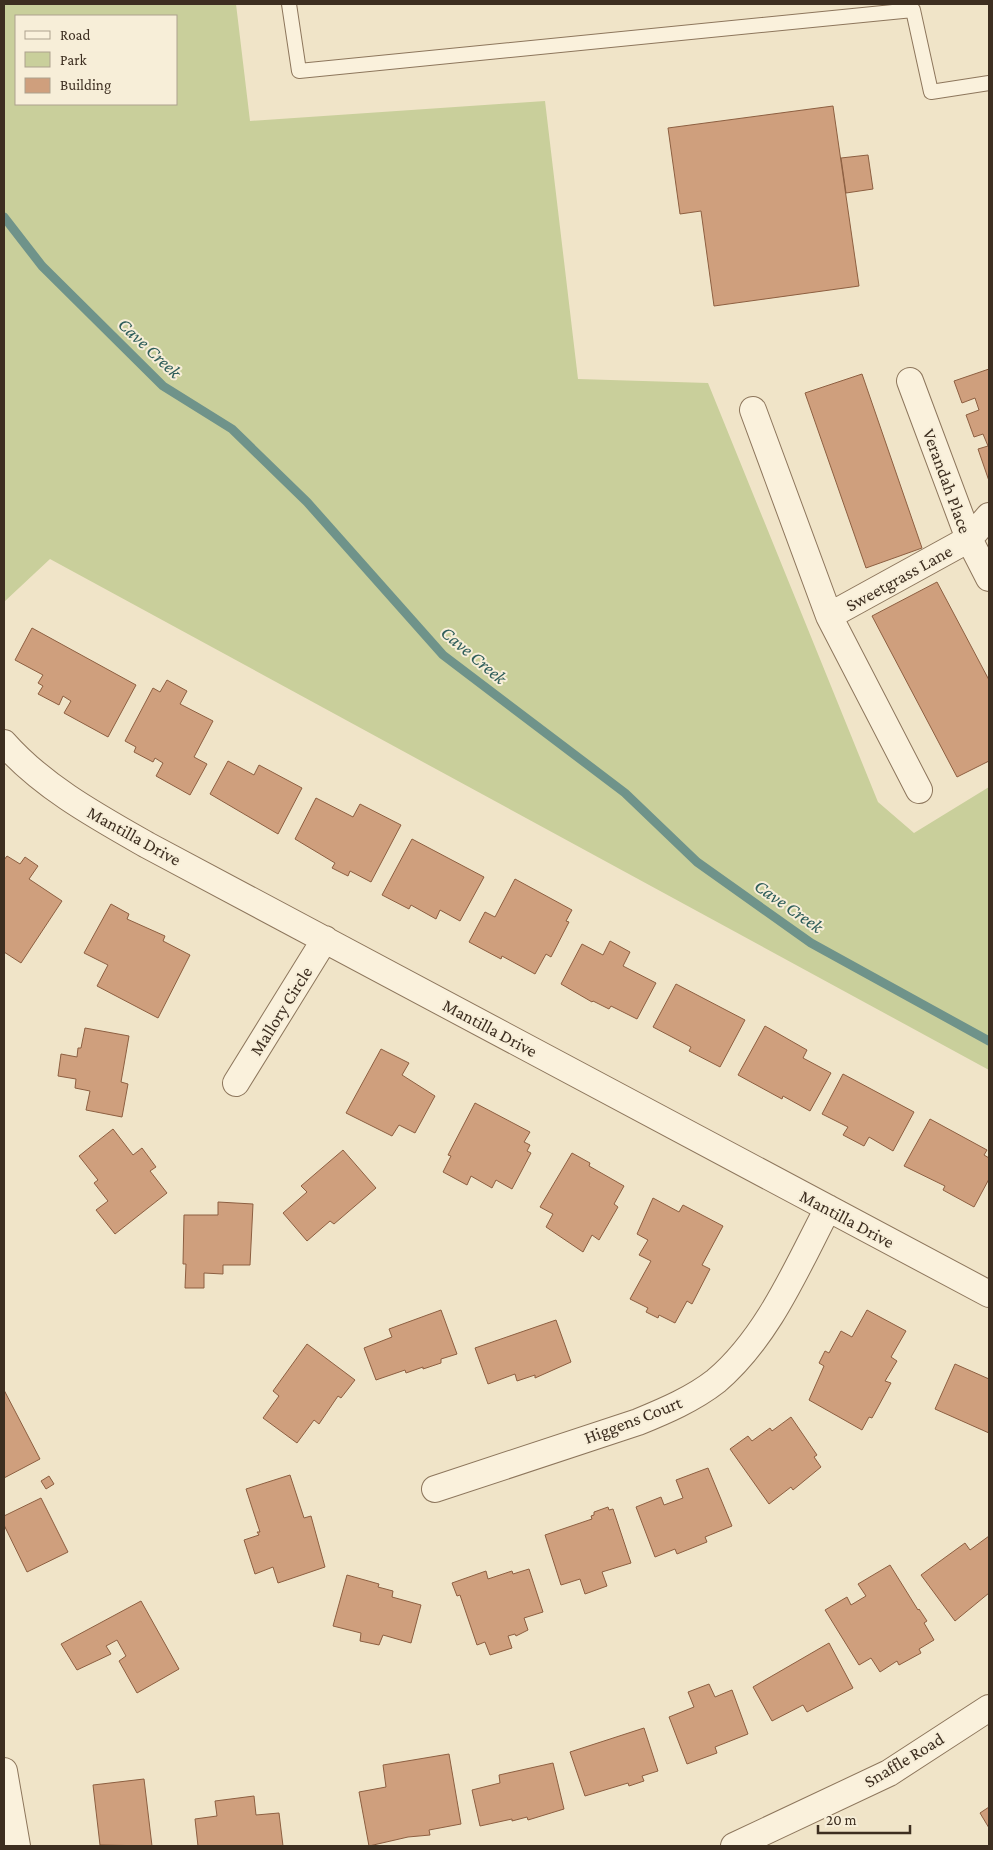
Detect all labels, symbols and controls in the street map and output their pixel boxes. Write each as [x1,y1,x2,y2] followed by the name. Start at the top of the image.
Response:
[15,15,178,105] legend
[60,27,91,43] text: Road
[60,52,87,68] text: Park
[60,77,111,94] text: Building
[114,313,187,383] water label: Cave Creek
[919,426,975,536] street label: Verandah Place
[842,541,956,615] street label: Sweetgrass Lane
[437,622,512,689] water label: Cave Creek
[84,802,184,870] street label: Mantilla Drive
[751,875,828,938] water label: Cave Creek
[246,963,316,1059] street label: Mallory Circle
[439,995,541,1061] street label: Mantilla Drive
[796,1186,898,1252] street label: Mantilla Drive
[581,1392,686,1448] street label: Higgens Court
[861,1728,948,1792] street label: Snaffle Road
[818,1802,910,1834] scale bar
[826,1812,857,1828] text: 20 m

